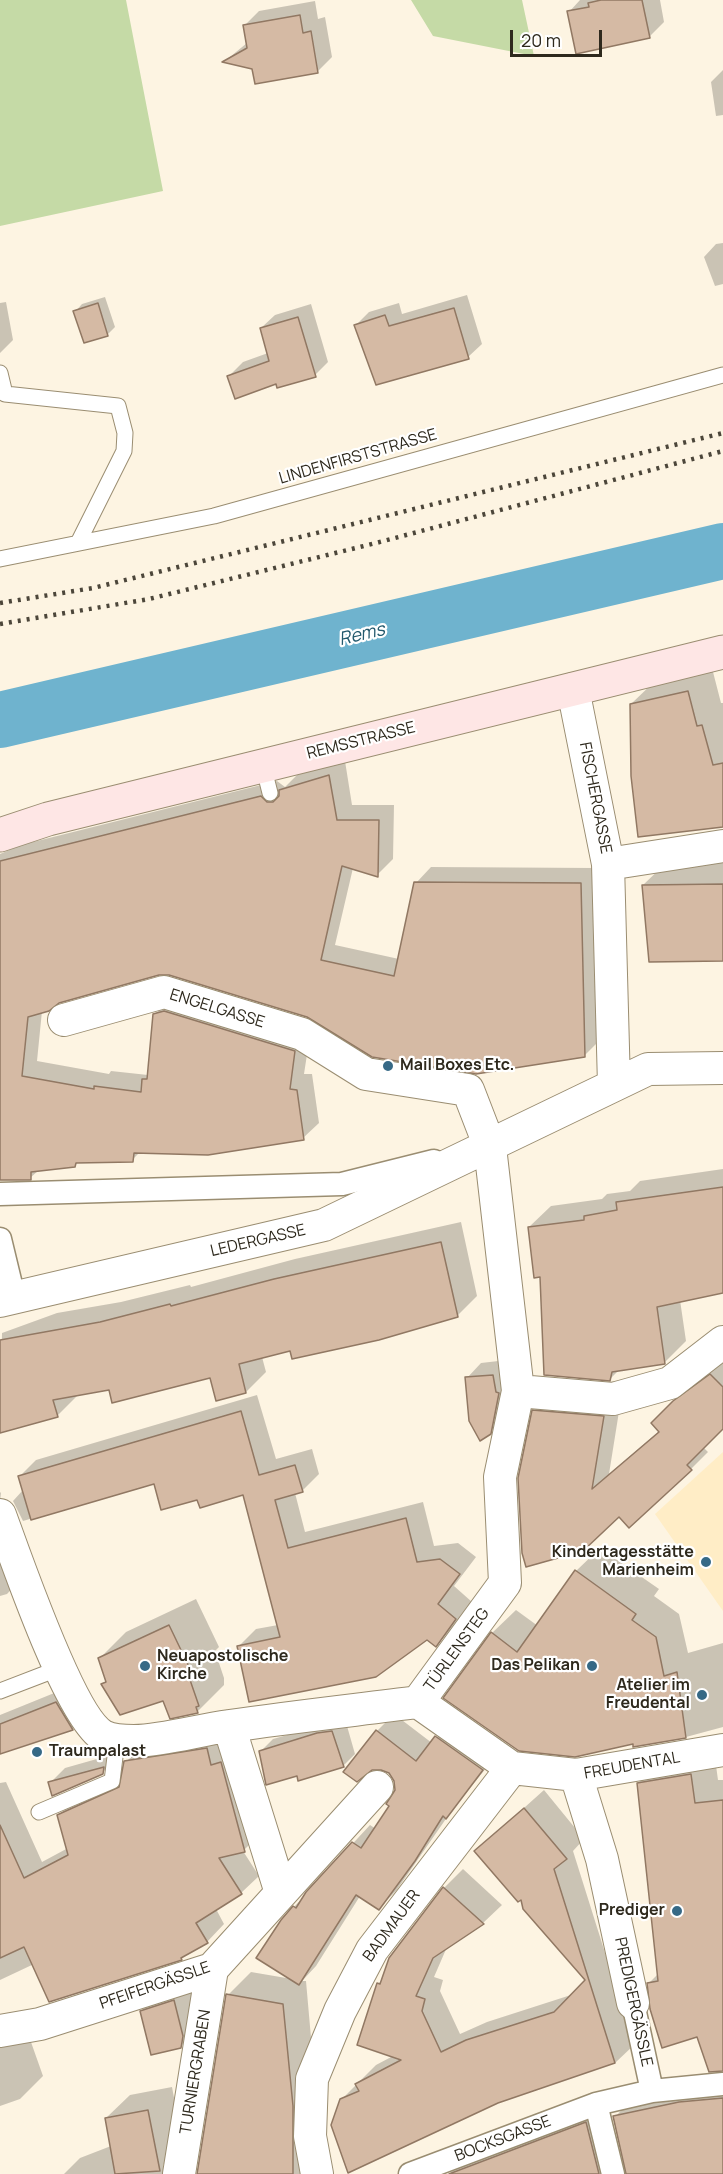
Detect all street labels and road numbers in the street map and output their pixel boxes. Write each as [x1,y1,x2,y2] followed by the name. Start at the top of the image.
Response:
[277,425,439,489] street label: LINDENFIRSTSTRASSE
[305,718,417,764] street label: REMSSTRASSE
[575,741,615,855] street label: FISCHERGASSE
[167,985,267,1033] street label: ENGELGASSE
[209,1221,307,1261] street label: LEDERGASSE
[420,1605,494,1695] street label: TÜRLENSTEG
[583,1748,681,1784] street label: FREUDENTAL
[359,1886,425,1966] street label: BADMAUER
[610,1936,656,2068] street label: PREDIGERGÄSSLE
[97,1958,213,2014] street label: PFEIFERGÄSSLE
[177,2008,215,2136] street label: TURNIERGRABEN
[452,2112,554,2166] street label: BOCKSGASSE

